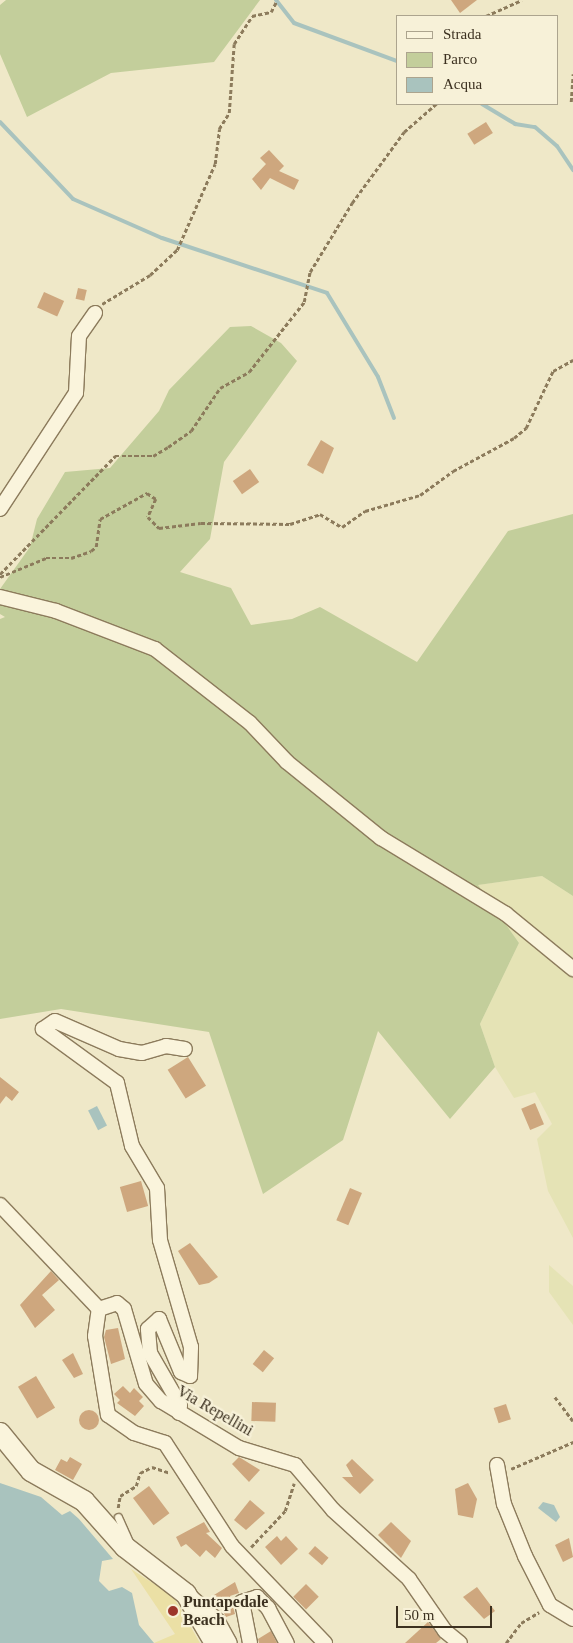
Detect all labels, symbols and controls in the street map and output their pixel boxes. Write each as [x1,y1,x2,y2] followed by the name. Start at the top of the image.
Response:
[396,15,558,105] legend
[443,26,481,42] text: Strada
[443,51,477,67] text: Parco
[443,76,482,92] text: Acqua
[173,1381,257,1441] street label: Via Repellini
[183,1592,268,1630] place label: Puntapedale Beach
[398,1596,494,1628] scale bar
[167,1605,179,1617] marker: Puntapedale Beach
[404,1607,434,1623] text: 50 m

